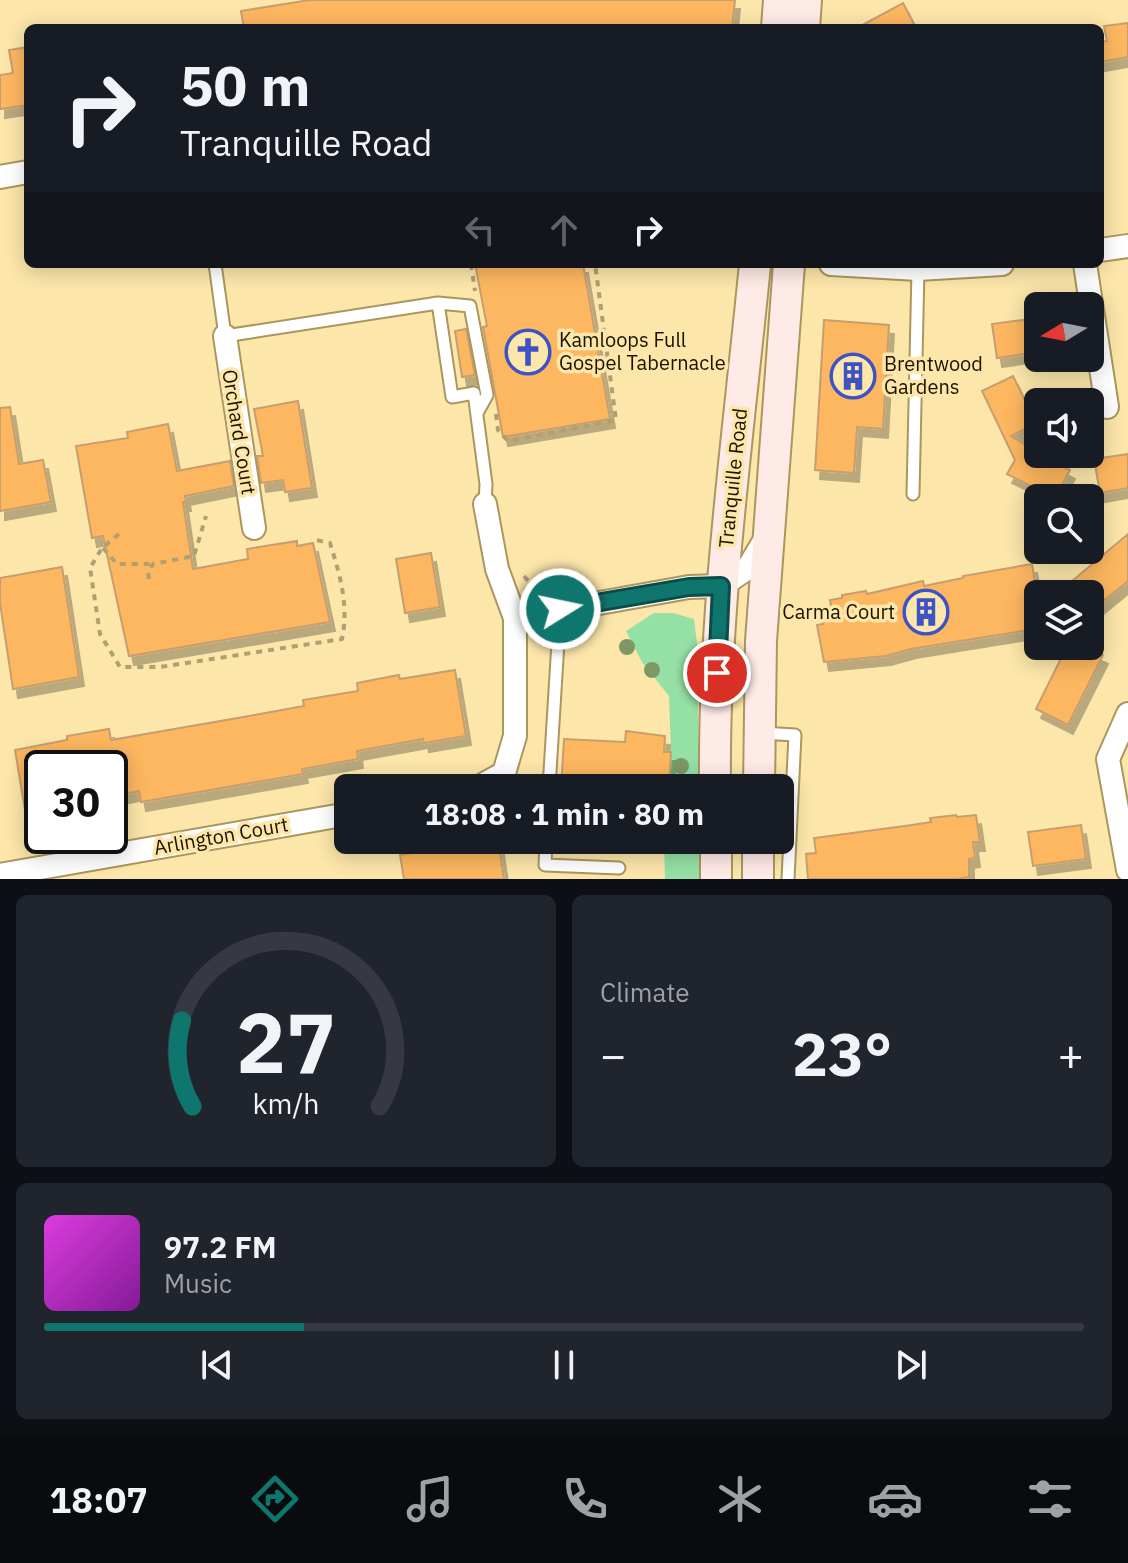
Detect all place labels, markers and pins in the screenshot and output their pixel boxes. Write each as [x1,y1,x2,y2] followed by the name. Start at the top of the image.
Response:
[559,326,726,376] place label: Kamloops Full Gospel Tabernacle
[504,328,552,376] church icon: Kamloops Full Gospel Tabernacle
[884,350,983,400] place label: Brentwood Gardens
[829,352,877,400] building icon: Brentwood Gardens
[902,588,950,636] building icon: Carma Court
[782,598,895,625] place label: Carma Court
[683,639,751,707] pin

